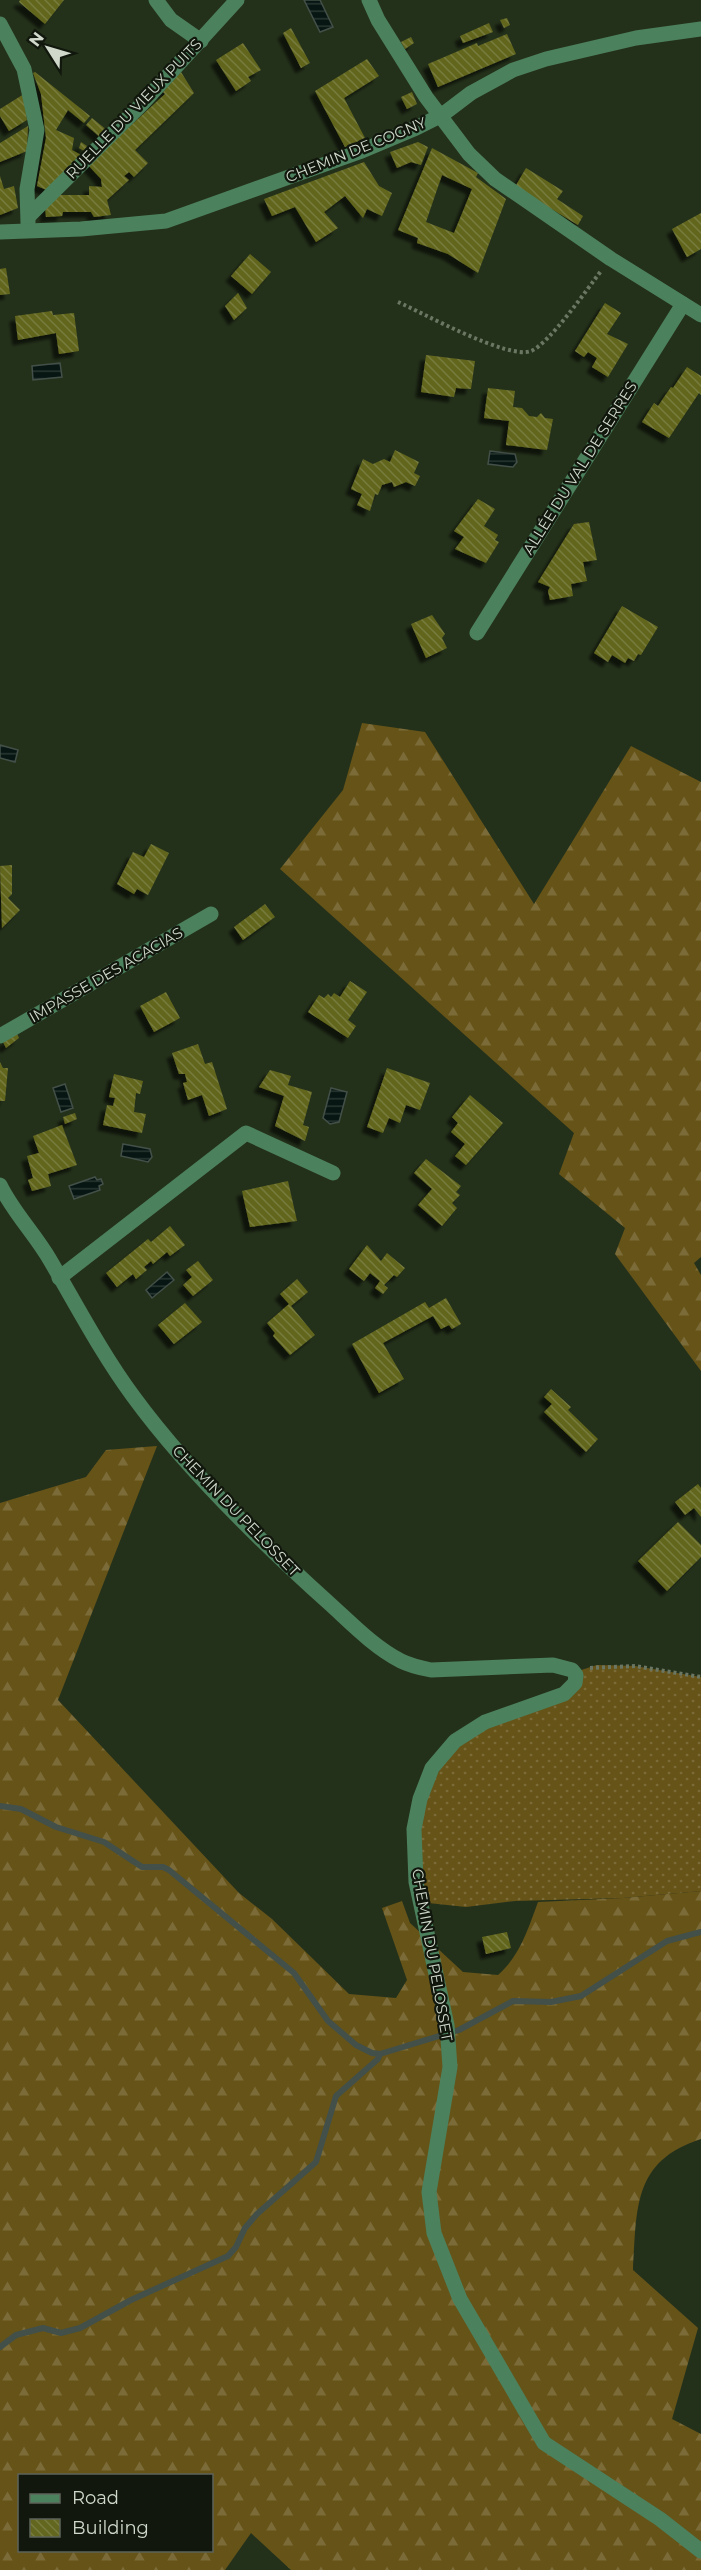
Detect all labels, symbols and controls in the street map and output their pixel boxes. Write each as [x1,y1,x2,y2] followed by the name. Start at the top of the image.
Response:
[18,18,78,78] north arrow
[25,28,48,50] text: N
[62,35,206,183] street label: RUELLE DU VIEUX PUITS
[283,112,429,186] street label: CHEMIN DE COGNY
[518,378,641,558] street label: ALLÉE DU VAL DE SERRES
[25,923,186,1026] street label: IMPASSE DES ACACIAS
[169,1441,304,1580] street label: CHEMIN DU PELOSSET
[408,1867,457,2043] street label: CHEMIN DU PELOSSET
[18,2474,213,2552] legend
[72,2487,119,2509] text: Road
[72,2517,149,2539] text: Building

